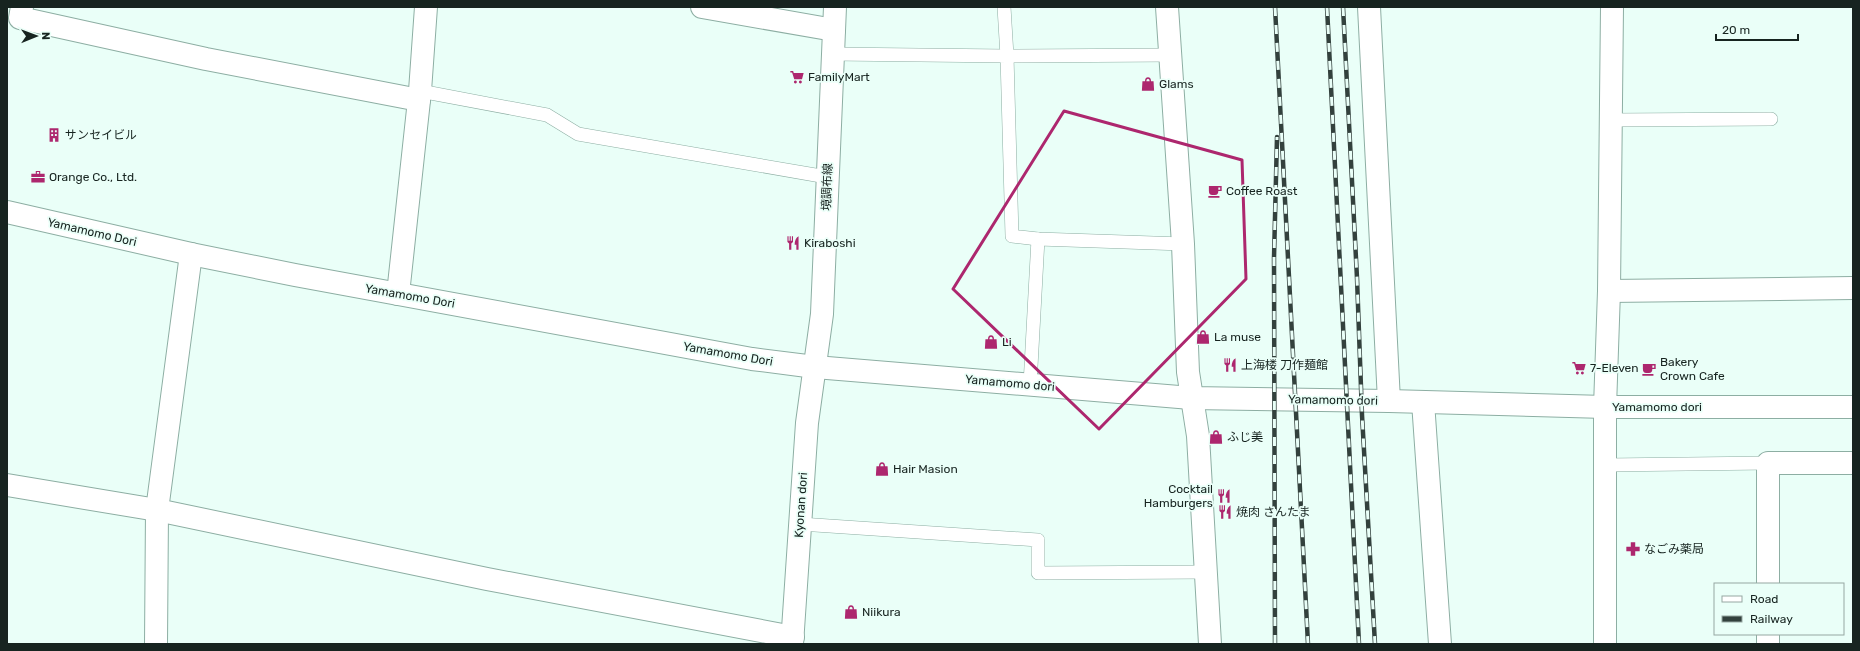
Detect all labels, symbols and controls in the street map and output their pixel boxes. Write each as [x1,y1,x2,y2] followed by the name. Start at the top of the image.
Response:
[16,16,56,56] north arrow
[1716,16,1798,42] scale bar
[1722,23,1750,37] text: 20 m
[39,32,52,40] text: N
[789,69,805,85] supermarket icon: FamilyMart
[808,70,870,84] place label: FamilyMart
[1140,76,1156,92] shop icon: Glams
[1159,77,1194,91] place label: Glams
[46,127,62,143] building icon: サンセイビル
[65,128,137,142] place label: サンセイビル
[819,163,835,211] street label: 境調布線
[30,169,46,185] office icon: Orange Co., Ltd.
[49,170,137,184] place label: Orange Co., Ltd.
[1207,183,1223,199] cafe icon: Coffee Roast
[1226,184,1298,198] place label: Coffee Roast
[46,215,138,249] street label: Yamamomo Dori
[785,235,801,251] restaurant icon: Kiraboshi
[804,236,856,250] place label: Kiraboshi
[364,281,456,311] street label: Yamamomo Dori
[1195,329,1211,345] shop icon: La muse
[1214,330,1261,344] place label: La muse
[983,334,999,350] shop icon: Li
[1002,335,1012,349] place label: Li
[682,339,774,369] street label: Yamamomo Dori
[1660,355,1725,383] place label: Bakery Crown Cafe
[1222,357,1238,373] restaurant icon: 上海楼 刀作麺館
[1241,358,1328,372] place label: 上海楼 刀作麺館
[1571,360,1587,376] supermarket icon: 7-Eleven
[1590,361,1639,375] place label: 7-Eleven
[1641,361,1657,377] cafe icon: Bakery Crown Cafe
[965,372,1056,394] street label: Yamamomo dori
[1288,392,1378,408] street label: Yamamomo dori
[1612,400,1702,414] street label: Yamamomo dori
[1208,429,1224,445] shop icon: ふじ美
[1227,430,1263,444] place label: ふじ美
[874,461,890,477] shop icon: Hair Masion
[893,462,958,476] place label: Hair Masion
[792,472,810,538] street label: Kyonan dori
[1144,482,1213,510] place label: Cocktail Hamburgers
[1216,488,1232,504] restaurant icon: Cocktail Hamburgers
[1217,504,1233,520] restaurant icon: 焼肉 さんたま
[1236,505,1311,519] place label: 焼肉 さんたま
[1625,541,1641,557] pharmacy icon: なごみ薬局
[1644,542,1704,556] place label: なごみ薬局
[1714,583,1844,635] legend
[1750,592,1778,606] text: Road
[843,604,859,620] shop icon: Niikura
[862,605,901,619] place label: Niikura
[1750,612,1793,626] text: Railway

